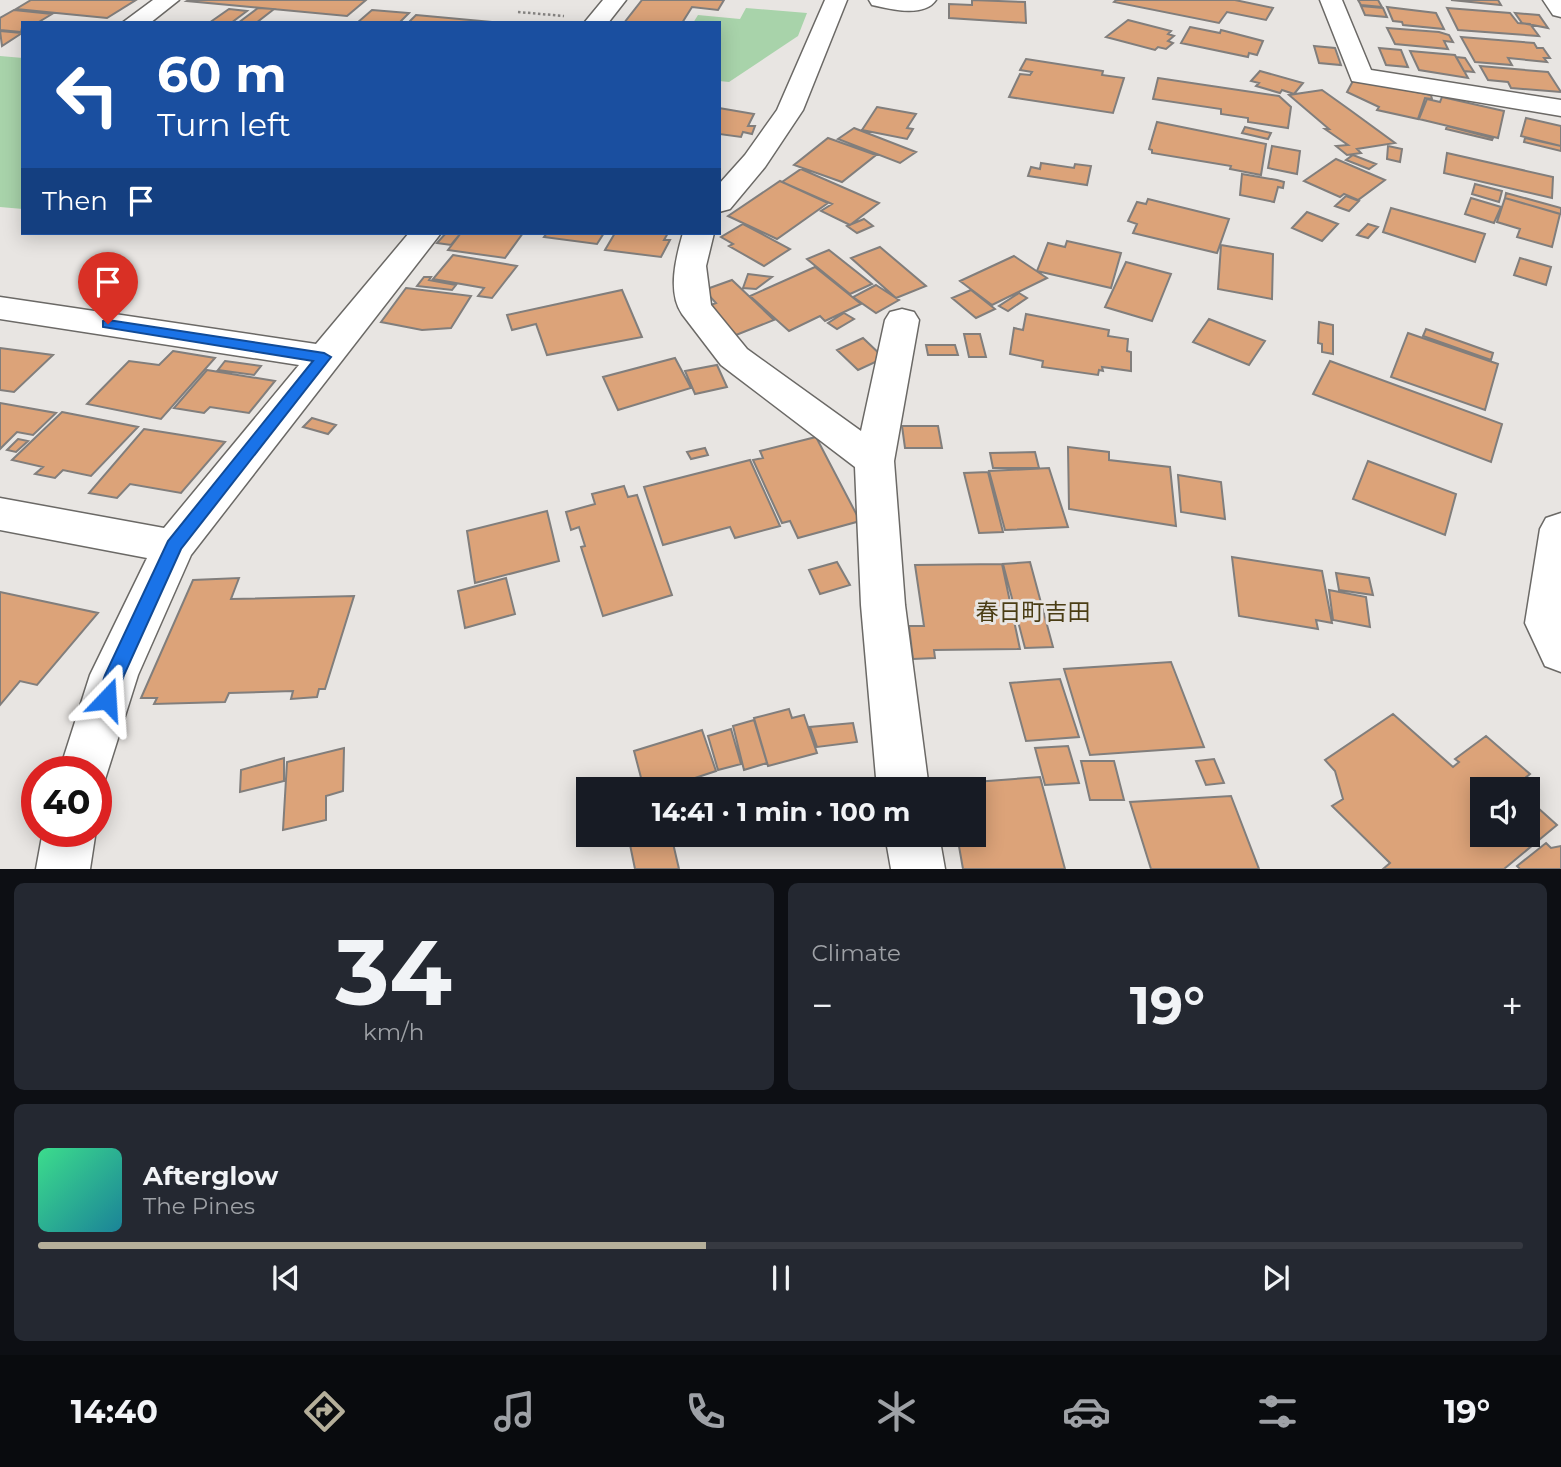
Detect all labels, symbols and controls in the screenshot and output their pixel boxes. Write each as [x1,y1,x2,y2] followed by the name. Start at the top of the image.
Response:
[157,45,287,104] text: 60 m
[42,49,133,140] icon: left
[157,105,291,144] text: Turn left
[122,182,160,220] icon: arrive
[42,185,108,217] text: Then
[78,252,138,324] pin
[89,263,127,301] icon: arrive
[976,598,1091,626] district label: 春日町吉田
[70,662,144,736] position arrow
[21,756,112,847] speed limit sign: 40
[1470,777,1540,847] map controls
[1470,777,1540,847] button: sound
[652,796,910,828] text: 14:41 · 1 min · 100 m
[335,917,452,1028] text: 34
[812,939,901,967] text: Climate
[1130,974,1205,1037] text: 19°
[812,982,833,1029] text: −
[1501,982,1523,1029] text: +
[363,1018,424,1046] text: km/h
[143,1160,278,1192] text: Afterglow
[143,1192,255,1220] text: The Pines
[267,1259,305,1297] icon: previous
[762,1259,800,1297] icon: pause
[1257,1259,1295,1297] icon: next
[300,1387,349,1436] icon: directions
[490,1387,539,1436] icon: music
[681,1387,730,1436] icon: phone
[872,1387,921,1436] icon: climate
[1062,1387,1111,1436] icon: car
[1253,1387,1302,1436] icon: filters
[71,1392,158,1431] text: 14:40
[1444,1392,1490,1431] text: 19°

